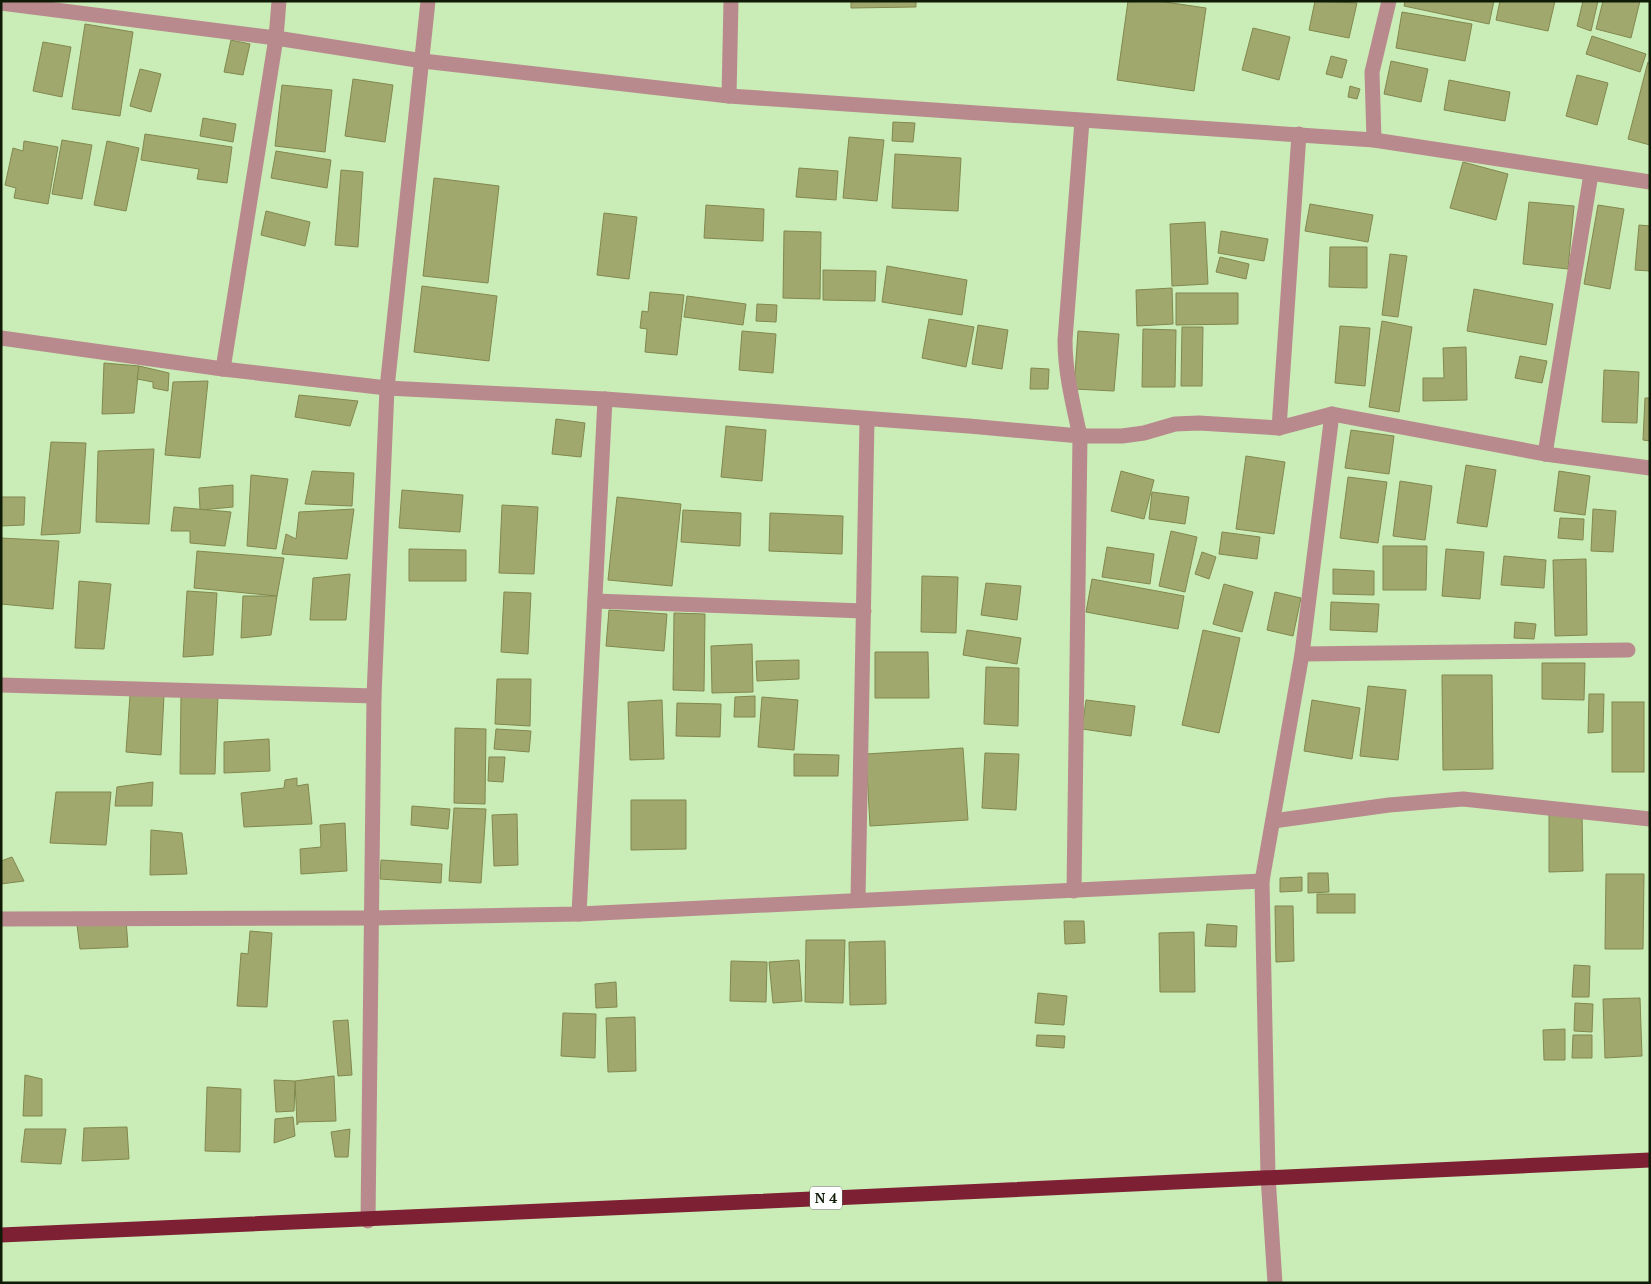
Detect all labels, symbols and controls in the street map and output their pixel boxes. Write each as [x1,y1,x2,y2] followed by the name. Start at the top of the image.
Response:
[810,1186,842,1210] road number: N 4

